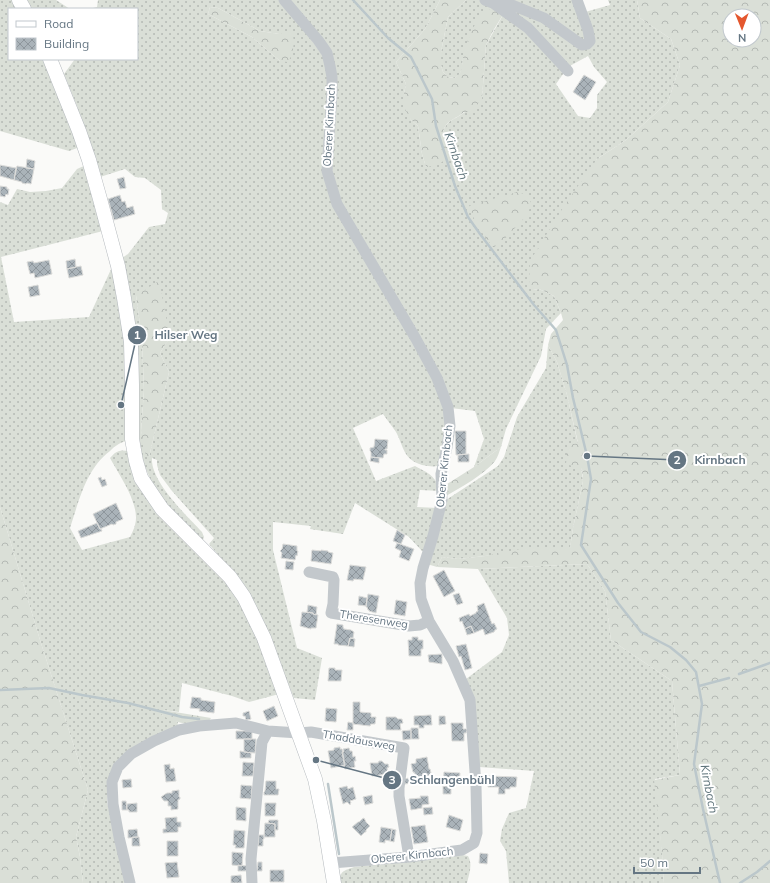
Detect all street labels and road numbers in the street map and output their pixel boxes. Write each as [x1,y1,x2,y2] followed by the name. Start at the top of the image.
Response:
[320,83,338,167] street label: Oberer Kirnbach
[433,424,455,508] street label: Oberer Kirnbach
[339,607,409,631] street label: Theresenweg
[322,727,396,753] street label: Thaddäusweg
[370,844,454,866] street label: Oberer Kirnbach

